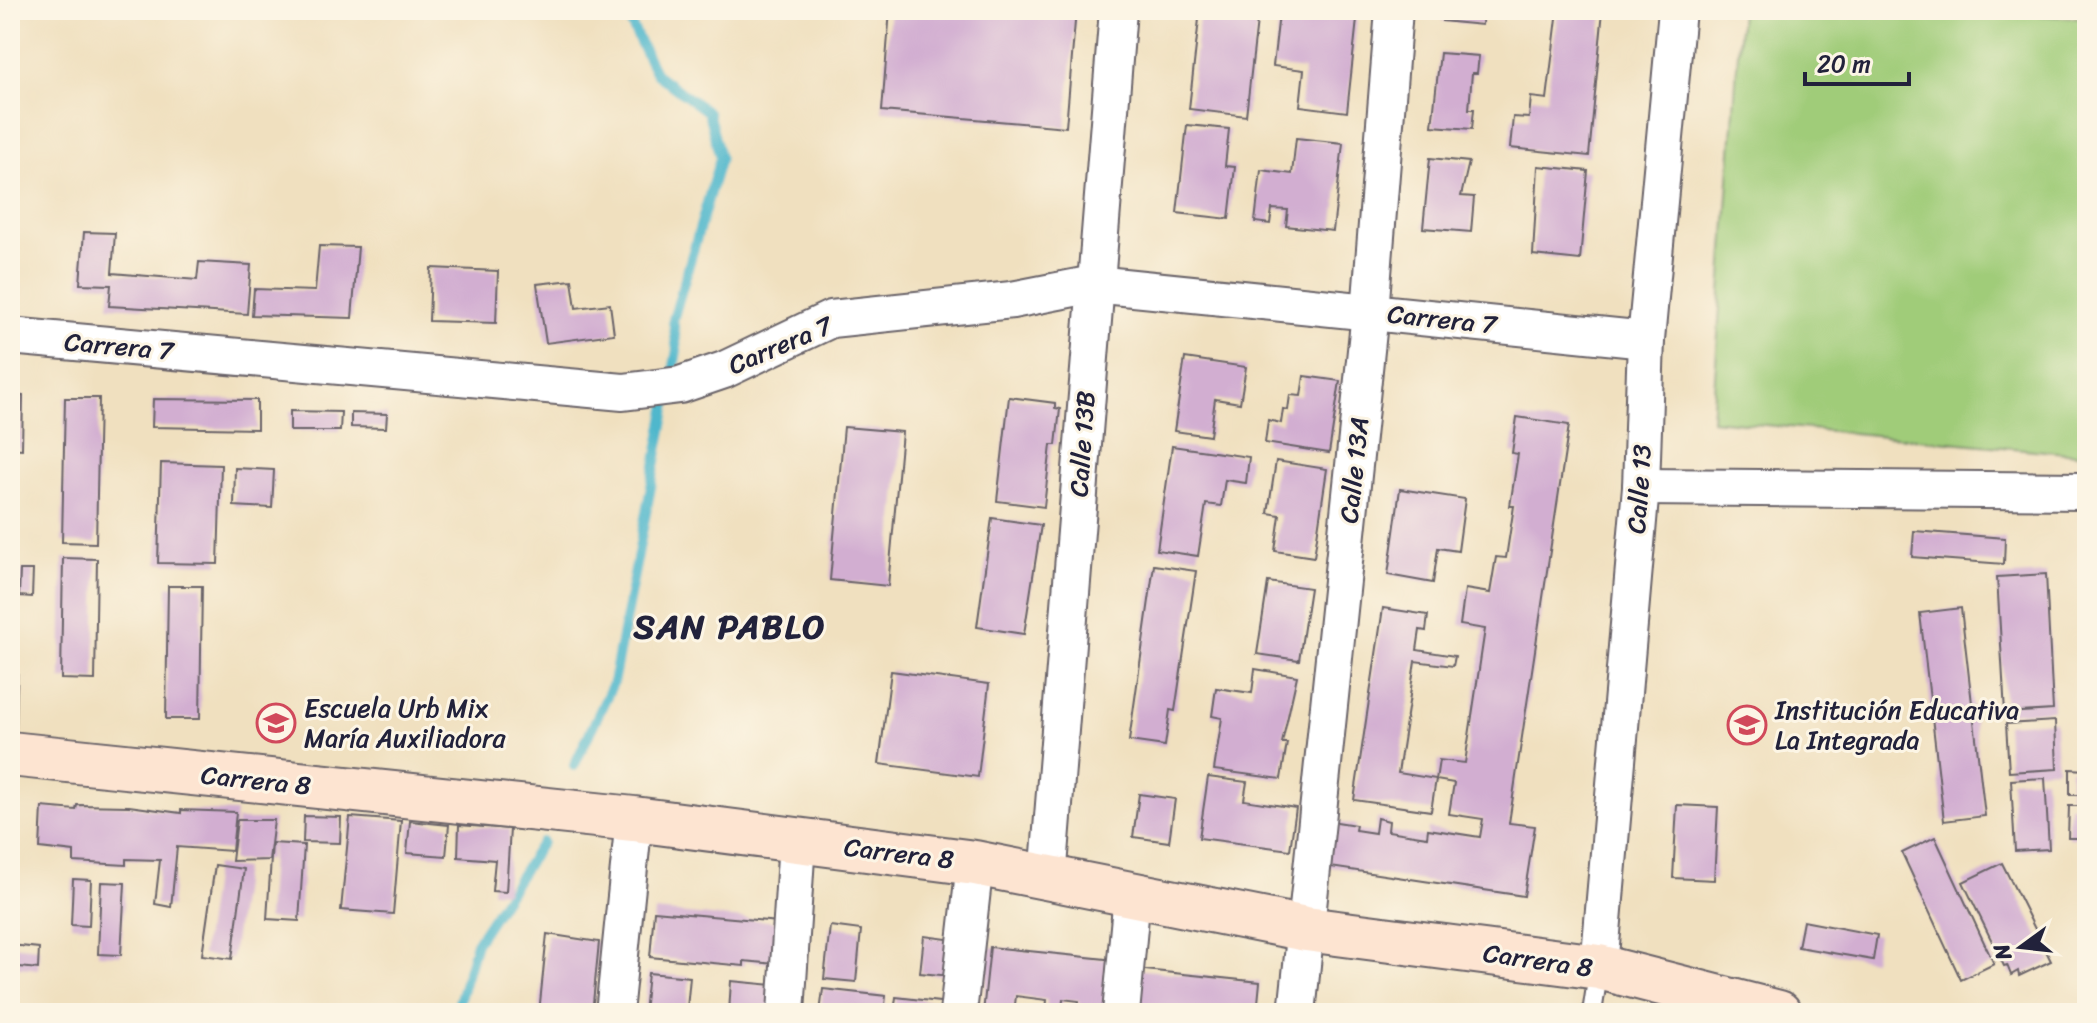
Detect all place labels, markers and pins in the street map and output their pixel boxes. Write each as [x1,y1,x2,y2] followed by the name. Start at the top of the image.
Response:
[304,685,507,761] place label: Escuela Urb Mix María Auxiliadora
[1774,687,2019,763] place label: Institución Educativa La Integrada
[255,702,297,744] school or university icon: Escuela Urb Mix María Auxiliadora
[1726,704,1768,746] school or university icon: Institución Educativa La Integrada

